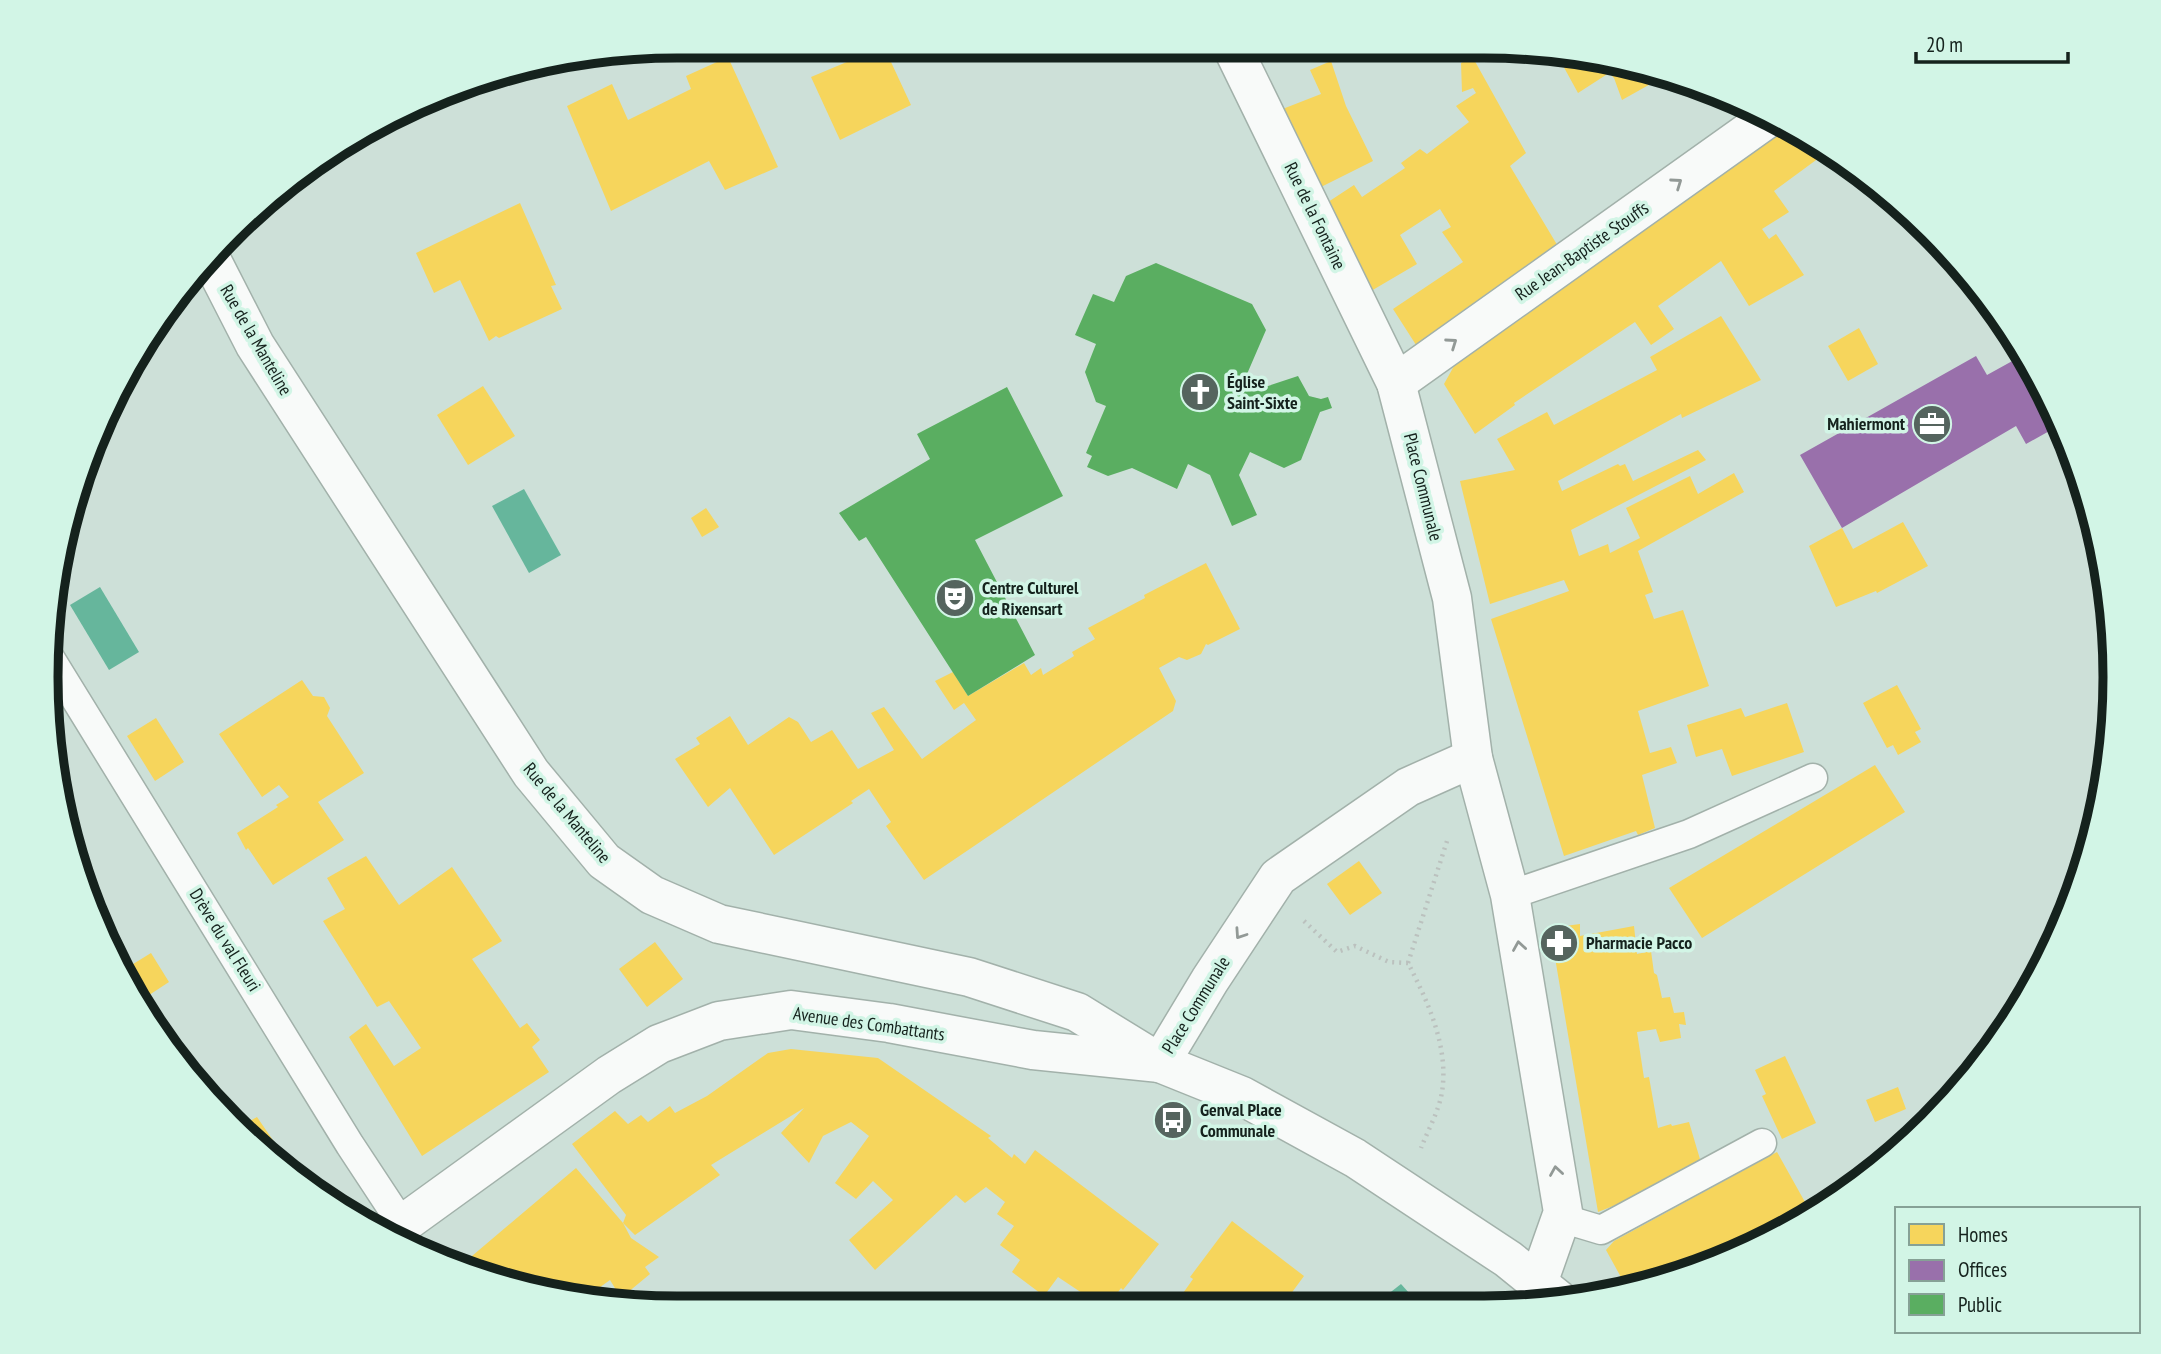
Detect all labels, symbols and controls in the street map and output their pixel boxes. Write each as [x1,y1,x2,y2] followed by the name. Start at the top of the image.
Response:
[1916,21,2068,65] scale bar
[1926,31,1963,58] text: 20 m
[1280,158,1351,273] street label: Rue de la Fontaine
[1669,179,1682,191] one-way arrow
[1511,196,1653,305] street label: Rue Jean-Baptiste Stouffs
[215,280,297,399] street label: Rue de la Manteline
[1444,339,1457,351] one-way arrow
[1227,370,1298,414] place label: Église Saint-Sixte
[1179,371,1221,413] church icon: Église Saint-Sixte
[1911,403,1953,445] office icon: Mahiermont
[1827,412,1906,435] place label: Mahiermont
[1399,431,1448,543] street label: Place Communale
[982,576,1079,620] place label: Centre Culturel de Rixensart
[934,577,976,619] theatre icon: Centre Culturel de Rixensart
[519,758,616,868] street label: Rue de la Manteline
[185,884,266,995] street label: Drève du val Fleuri
[1538,922,1580,964] pharmacy icon: Pharmacie Pacco
[1236,926,1248,939] one-way arrow
[1586,931,1692,954] place label: Pharmacie Pacco
[1512,940,1527,952] one-way arrow
[1157,952,1235,1058] street label: Place Communale
[792,1001,946,1046] street label: Avenue des Combattants
[1200,1098,1282,1142] place label: Genval Place Communale
[1152,1099,1194,1141] bus stop icon: Genval Place Communale
[1549,1165,1564,1177] one-way arrow
[1895,1207,2140,1333] legend
[1958,1221,2008,1248] text: Homes
[1958,1256,2007,1283] text: Offices
[1958,1291,2003,1318] text: Public

